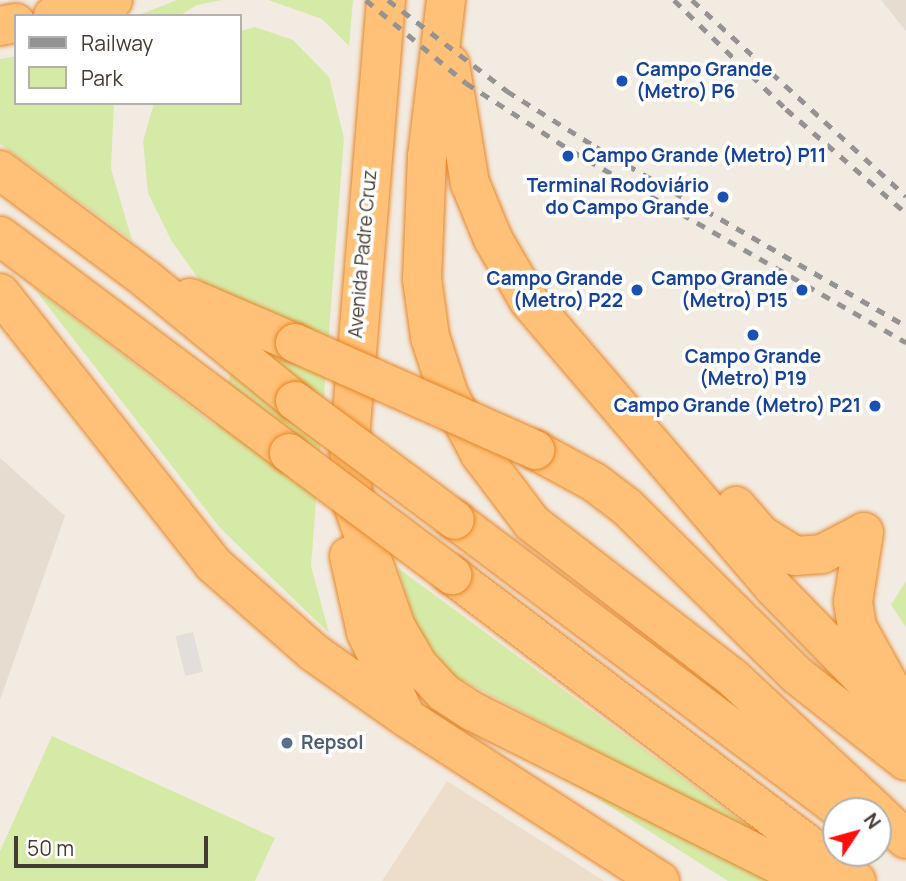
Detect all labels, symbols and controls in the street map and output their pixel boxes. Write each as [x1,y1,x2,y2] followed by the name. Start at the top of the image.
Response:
[14,14,242,105] legend
[81,29,153,57] text: Railway
[636,59,772,103] place label: Campo Grande (Metro) P6
[81,64,123,92] text: Park
[614,73,630,89] marker: Campo Grande (Metro) P6
[582,145,826,167] place label: Campo Grande (Metro) P11
[560,148,576,164] marker: Campo Grande (Metro) P11
[344,169,382,339] street label: Avenida Padre Cruz
[527,175,709,219] place label: Terminal Rodoviário do Campo Grande
[715,189,731,205] marker: Terminal Rodoviário do Campo Grande
[487,268,623,312] place label: Campo Grande (Metro) P22
[652,268,788,312] place label: Campo Grande (Metro) P15
[629,282,645,298] marker: Campo Grande (Metro) P22
[794,282,810,298] marker: Campo Grande (Metro) P15
[745,327,761,343] marker: Campo Grande (Metro) P19
[685,346,821,390] place label: Campo Grande (Metro) P19
[614,395,861,417] place label: Campo Grande (Metro) P21
[867,398,883,414] marker: Campo Grande (Metro) P21
[301,732,364,754] place label: Repsol
[279,735,295,751] marker: Repsol
[822,797,892,867] north arrow
[858,808,887,834] text: N
[18,822,212,866] scale bar
[27,834,74,862] text: 50 m

